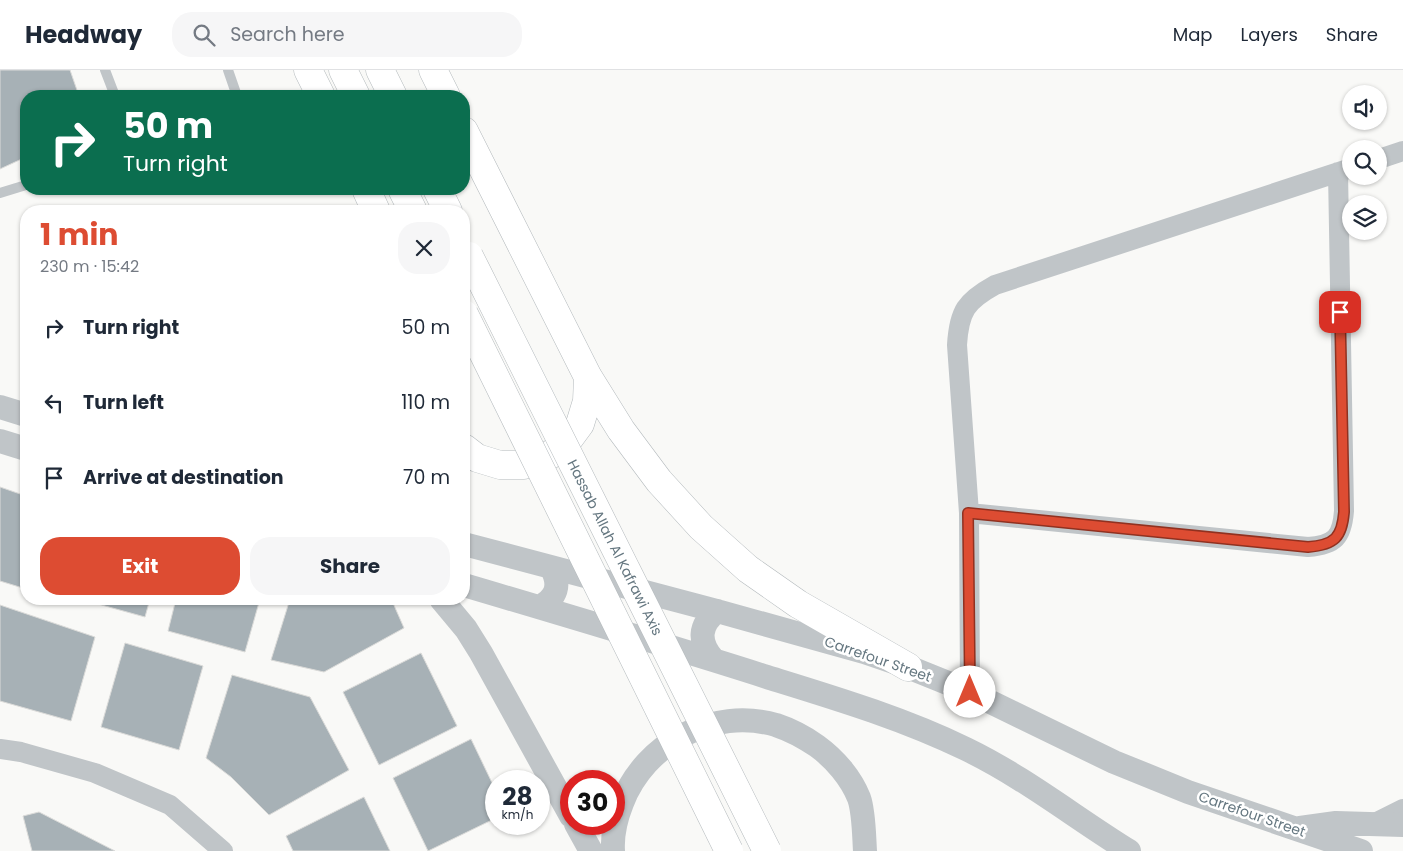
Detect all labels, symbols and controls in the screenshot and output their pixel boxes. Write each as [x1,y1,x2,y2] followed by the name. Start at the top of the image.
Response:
[172,12,522,57] search box
[25,18,142,51] text: Headway
[190,21,218,49] icon: search
[230,21,345,48] text: Search here
[1173,22,1213,47] text: Map
[1241,22,1298,47] text: Layers
[1326,22,1378,47] text: Share
[1342,85,1387,240] map controls
[1342,85,1387,130] button: sound
[123,101,213,150] text: 50 m
[40,110,105,175] icon: right
[1342,140,1387,185] button: search
[123,148,228,179] text: Turn right
[1342,195,1387,240] button: layers
[40,213,118,256] text: 1 min
[398,222,450,274] button: close
[40,255,139,278] text: 230 m · 15:42
[1319,291,1361,333] pin
[1326,298,1354,326] icon: arrive
[40,314,68,342] icon: right
[83,314,179,341] text: Turn right
[401,314,450,341] text: 50 m
[40,389,68,417] icon: left
[83,389,164,416] text: Turn left
[401,389,450,416] text: 110 m
[563,456,667,639] street label: Hassab Allah Al Kafrawi Axis
[40,464,68,492] icon: arrive
[83,464,284,491] text: Arrive at destination
[403,464,450,491] text: 70 m
[40,537,240,595] button: Exit
[250,537,450,595] button: Share
[822,631,934,687] street label: Carrefour Street
[943,665,995,717] position arrow
[560,770,625,835] speed limit sign: 30
[502,779,533,814] text: 28
[1196,786,1308,842] street label: Carrefour Street
[502,806,533,823] text: km/h

